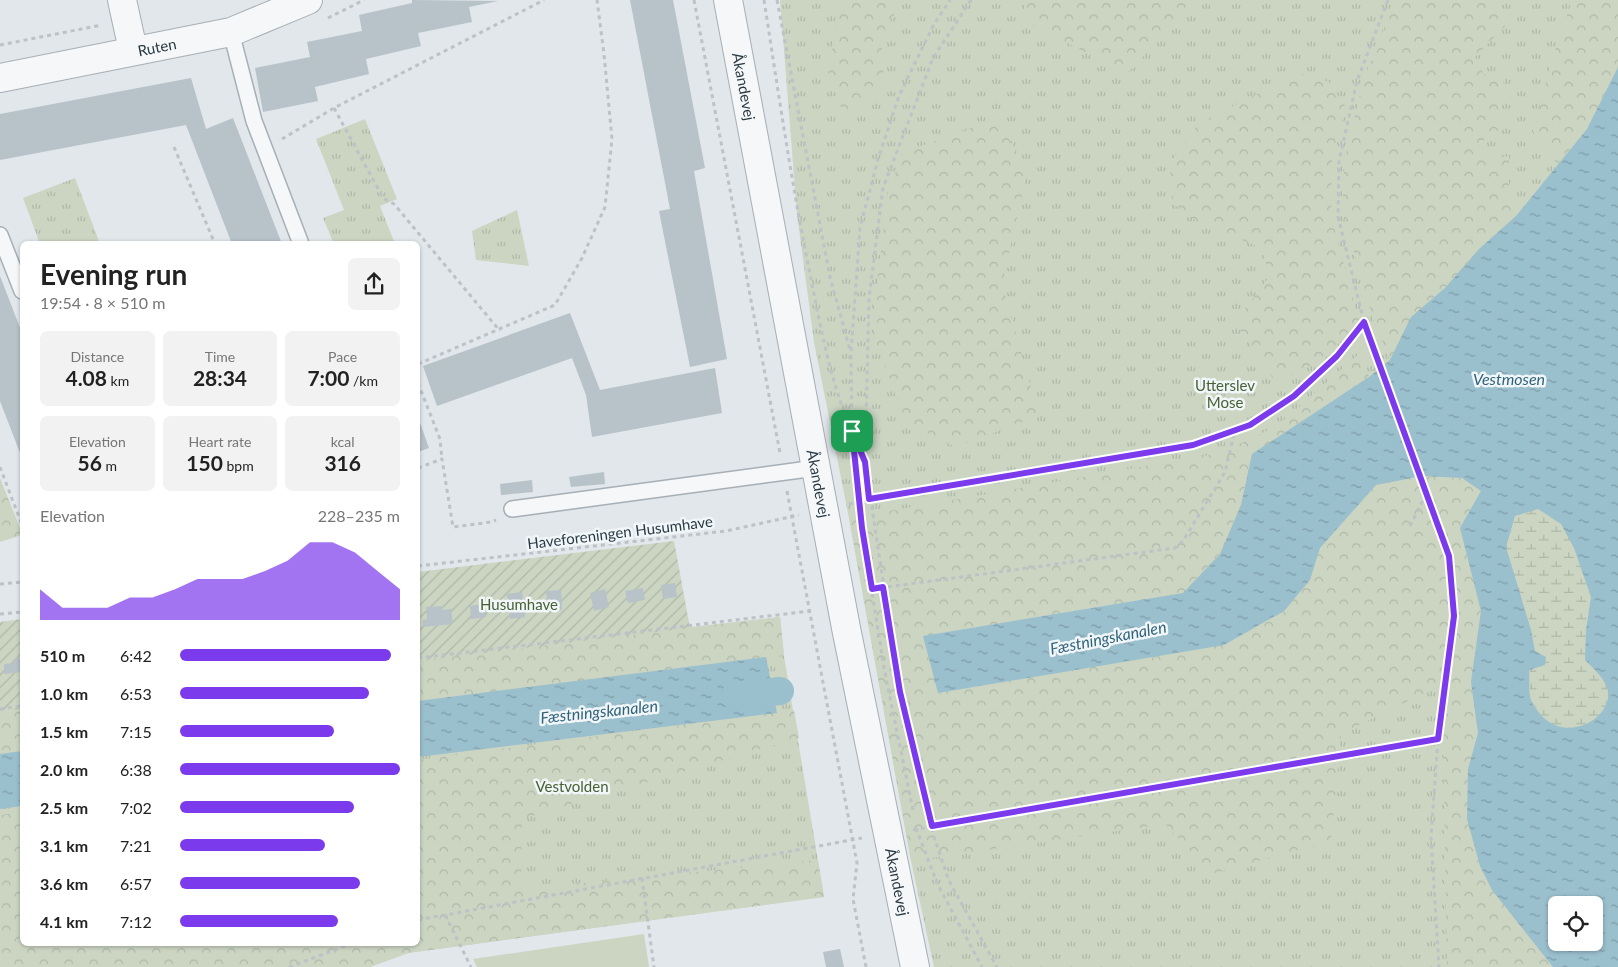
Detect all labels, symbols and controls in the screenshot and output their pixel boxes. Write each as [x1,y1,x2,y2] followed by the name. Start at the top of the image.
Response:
[136,34,178,59] street label: Ruten
[729,51,759,122] street label: Åkandevej
[40,257,187,291] text: Evening run
[348,258,400,310] button: share
[40,293,165,312] text: 19:54 · 8 × 510 m
[70,348,124,365] text: Distance
[205,348,235,365] text: Time
[328,348,357,365] text: Pace
[65,365,107,390] text: 4.08
[193,365,247,390] text: 28:34
[307,365,349,390] text: 7:00
[1473,369,1545,388] water label: Vestmosen
[107,372,129,389] text: km
[349,372,378,389] text: /km
[1195,376,1255,411] park label: Utterslev Mose
[831,410,873,452] pin
[838,417,866,445] icon: arrive
[69,433,126,450] text: Elevation
[189,433,251,450] text: Heart rate
[331,433,354,450] text: kcal
[804,448,834,519] street label: Åkandevej
[78,450,102,475] text: 56
[186,450,223,475] text: 150
[324,450,361,475] text: 316
[102,457,117,474] text: m
[223,457,254,474] text: bpm
[40,506,105,525] text: Elevation
[318,506,400,525] text: 228–235 m
[526,512,714,552] street label: Haveforeningen Husumhave
[480,595,558,613] park label: Husumhave
[1048,616,1168,658] water label: Fæstningskanalen
[40,646,85,665] text: 510 m
[120,646,152,665] text: 6:42
[40,684,88,703] text: 1.0 km
[120,684,152,703] text: 6:53
[539,695,659,727] water label: Fæstningskanalen
[40,722,88,741] text: 1.5 km
[120,722,152,741] text: 7:15
[40,760,88,779] text: 2.0 km
[120,760,152,779] text: 6:38
[535,777,609,795] park label: Vestvolden
[40,798,88,817] text: 2.5 km
[120,798,152,817] text: 7:02
[40,836,88,855] text: 3.1 km
[120,836,152,855] text: 7:21
[882,846,913,917] street label: Åkandevej
[40,874,88,893] text: 3.6 km
[120,874,152,893] text: 6:57
[1548,896,1603,951] map controls
[1548,896,1603,951] button: locate
[40,912,88,931] text: 4.1 km
[120,912,152,931] text: 7:12

